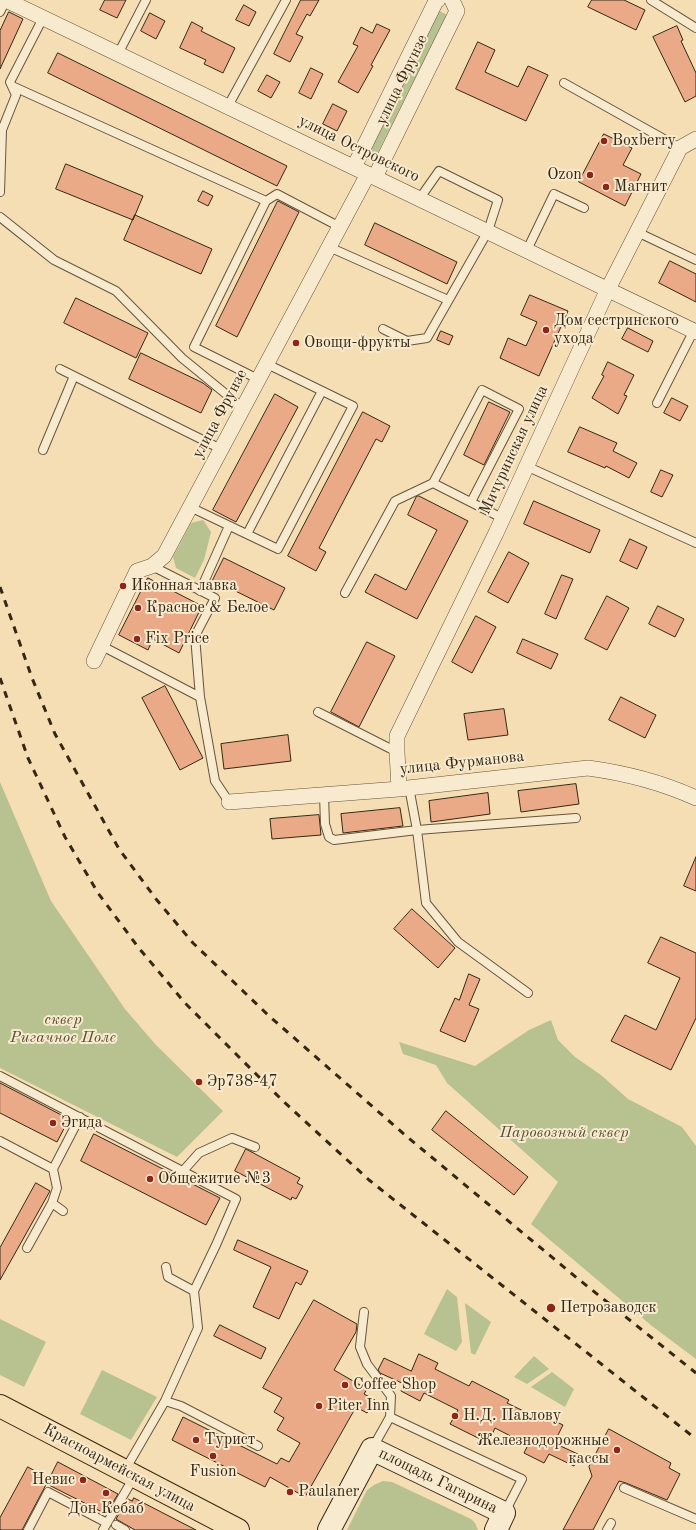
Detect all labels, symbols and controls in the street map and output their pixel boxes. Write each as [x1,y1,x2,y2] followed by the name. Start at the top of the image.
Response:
[372,32,432,128] street label: улица Фрунзе
[295,111,423,187] street label: улица Островского
[612,131,676,151] place label: Boxberry
[599,136,609,146] marker: Boxberry
[547,165,582,185] place label: Ozon
[585,170,595,180] marker: Ozon
[614,177,667,197] place label: Магнит
[601,182,611,192] marker: Магнит
[554,311,679,349] place label: Дом сестринского ухода
[541,325,551,335] marker: Дом сестринского ухода
[304,333,411,353] place label: Овощи-фрукты
[291,338,301,348] marker: Овощи-фрукты
[188,366,252,462] street label: улица Фрунзе
[476,382,552,518] street label: Мичуринская улица
[131,576,237,596] place label: Иконная лавка
[118,581,128,591] marker: Иконная лавка
[146,598,268,618] place label: Красное & Белое
[133,603,143,613] marker: Красное & Белое
[145,629,209,649] place label: Fix Price
[132,634,142,644] marker: Fix Price
[399,747,525,779] street label: улица Фурманова
[10,1010,116,1048] park label: сквер Ригачное Поле
[207,1072,278,1092] place label: Эр738-47
[194,1077,204,1087] marker: Эр738-47
[61,1113,103,1133] place label: Эгида
[48,1118,58,1128] marker: Эгида
[499,1123,629,1143] park label: Паровозный сквер
[158,1169,271,1189] place label: Общежитие №3
[145,1174,155,1184] marker: Общежитие №3
[560,1298,657,1318] place label: Петрозаводск
[545,1302,557,1314] marker: Петрозаводск
[353,1375,436,1395] place label: Coffee Shop
[340,1380,350,1390] marker: Coffee Shop
[327,1396,390,1416] place label: Piter Inn
[314,1401,324,1411] marker: Piter Inn
[463,1406,561,1426] place label: Н.Д. Павлову
[450,1411,460,1421] marker: Н.Д. Павлову
[40,1420,198,1516] street label: Красноармейская улица
[204,1430,255,1450] place label: Турист
[477,1431,609,1469] place label: Железнодорожные кассы
[191,1435,201,1445] marker: Турист
[375,1444,501,1518] street label: площадь Гагарина
[612,1445,622,1455] marker: Железнодорожные кассы
[208,1451,218,1461] marker: Fusion
[189,1462,237,1482] place label: Fusion
[32,1470,75,1490] place label: Невис
[78,1475,88,1485] marker: Невис
[298,1482,359,1502] place label: Paulaner
[285,1487,295,1497] marker: Paulaner
[101,1488,111,1498] marker: Дон Кебаб
[68,1499,144,1519] place label: Дон Кебаб

